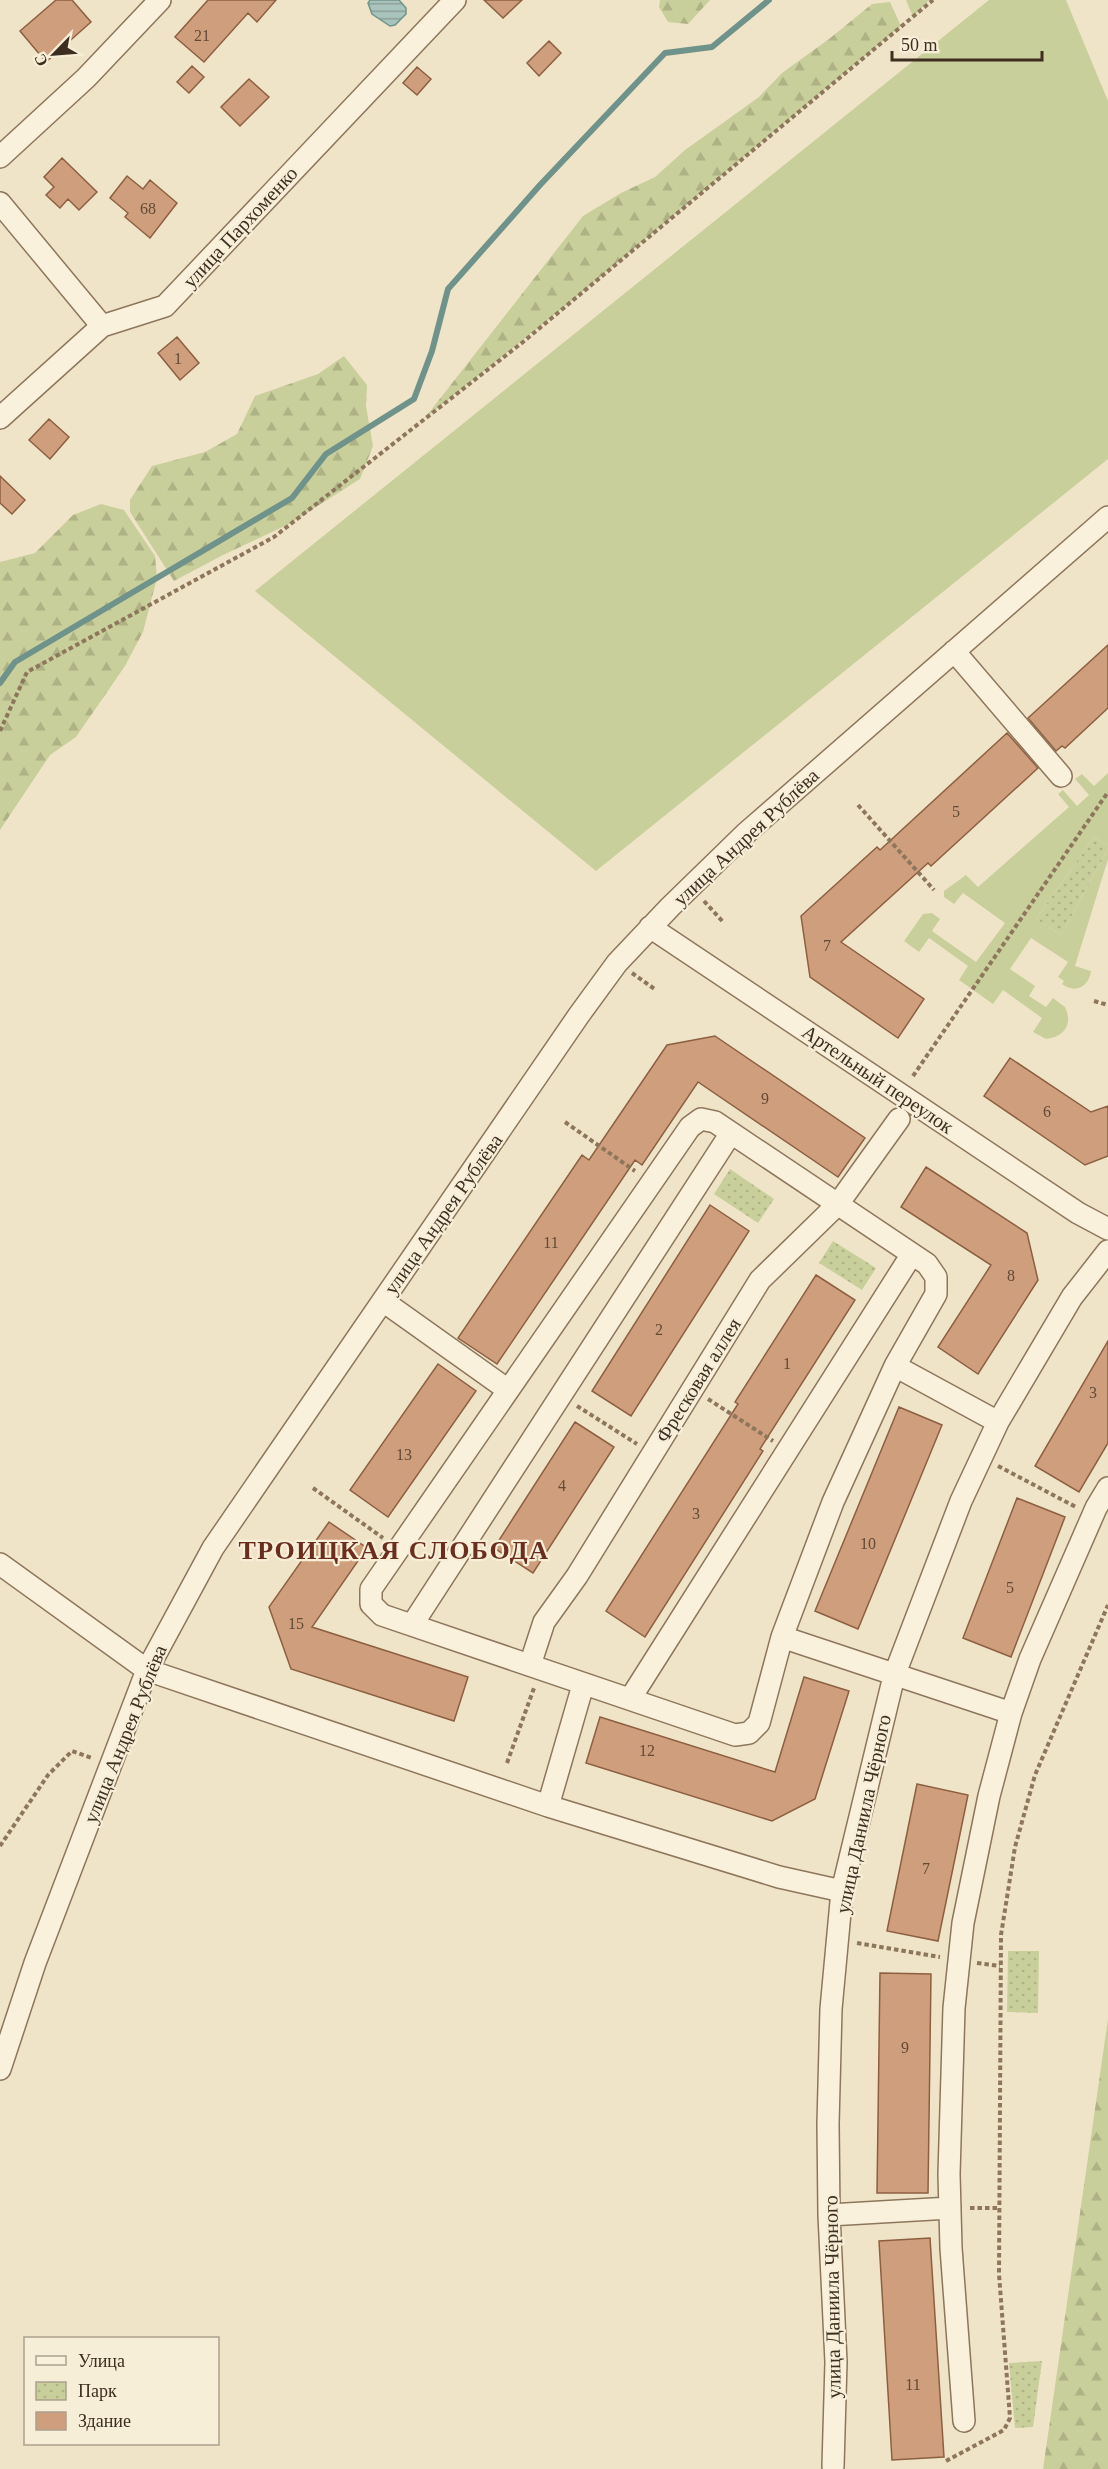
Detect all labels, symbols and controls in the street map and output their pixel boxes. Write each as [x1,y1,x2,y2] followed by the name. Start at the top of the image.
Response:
[24,24,84,84] north arrow
[892,24,1042,62] scale bar
[194,27,210,44] house number: 21
[901,35,938,55] text: 50 m
[31,51,51,69] text: С
[178,162,302,293] street label: улица Пархоменко
[140,200,156,217] house number: 68
[174,350,182,367] house number: 1
[669,764,824,911] street label: улица Андрея Рублёва
[952,803,960,820] house number: 5
[823,937,831,954] house number: 7
[798,1020,958,1139] street label: Артельный переулок
[761,1090,769,1107] house number: 9
[1043,1103,1051,1120] house number: 6
[379,1130,507,1299] street label: улица Андрея Рублёва
[543,1234,559,1251] house number: 11
[1007,1267,1015,1284] house number: 8
[651,1314,746,1447] street label: Фресковая аллея
[655,1321,663,1338] house number: 2
[783,1355,791,1372] house number: 1
[1089,1384,1097,1401] house number: 3
[396,1446,412,1463] house number: 13
[558,1477,566,1494] house number: 4
[692,1505,700,1522] house number: 3
[860,1535,876,1552] house number: 10
[239,1536,549,1565] district label: ТРОИЦКАЯ СЛОБОДА
[1006,1579,1014,1596] house number: 5
[288,1615,304,1632] house number: 15
[79,1642,172,1827] street label: улица Андрея Рублёва
[831,1712,896,1916] street label: улица Даниила Чёрного
[639,1742,655,1759] house number: 12
[922,1860,930,1877] house number: 7
[901,2039,909,2056] house number: 9
[819,2195,846,2399] street label: улица Даниила Чёрного
[24,2337,219,2445] legend
[78,2351,125,2371] text: Улица
[905,2376,921,2393] house number: 11
[78,2381,117,2401] text: Парк
[78,2411,131,2431] text: Здание

